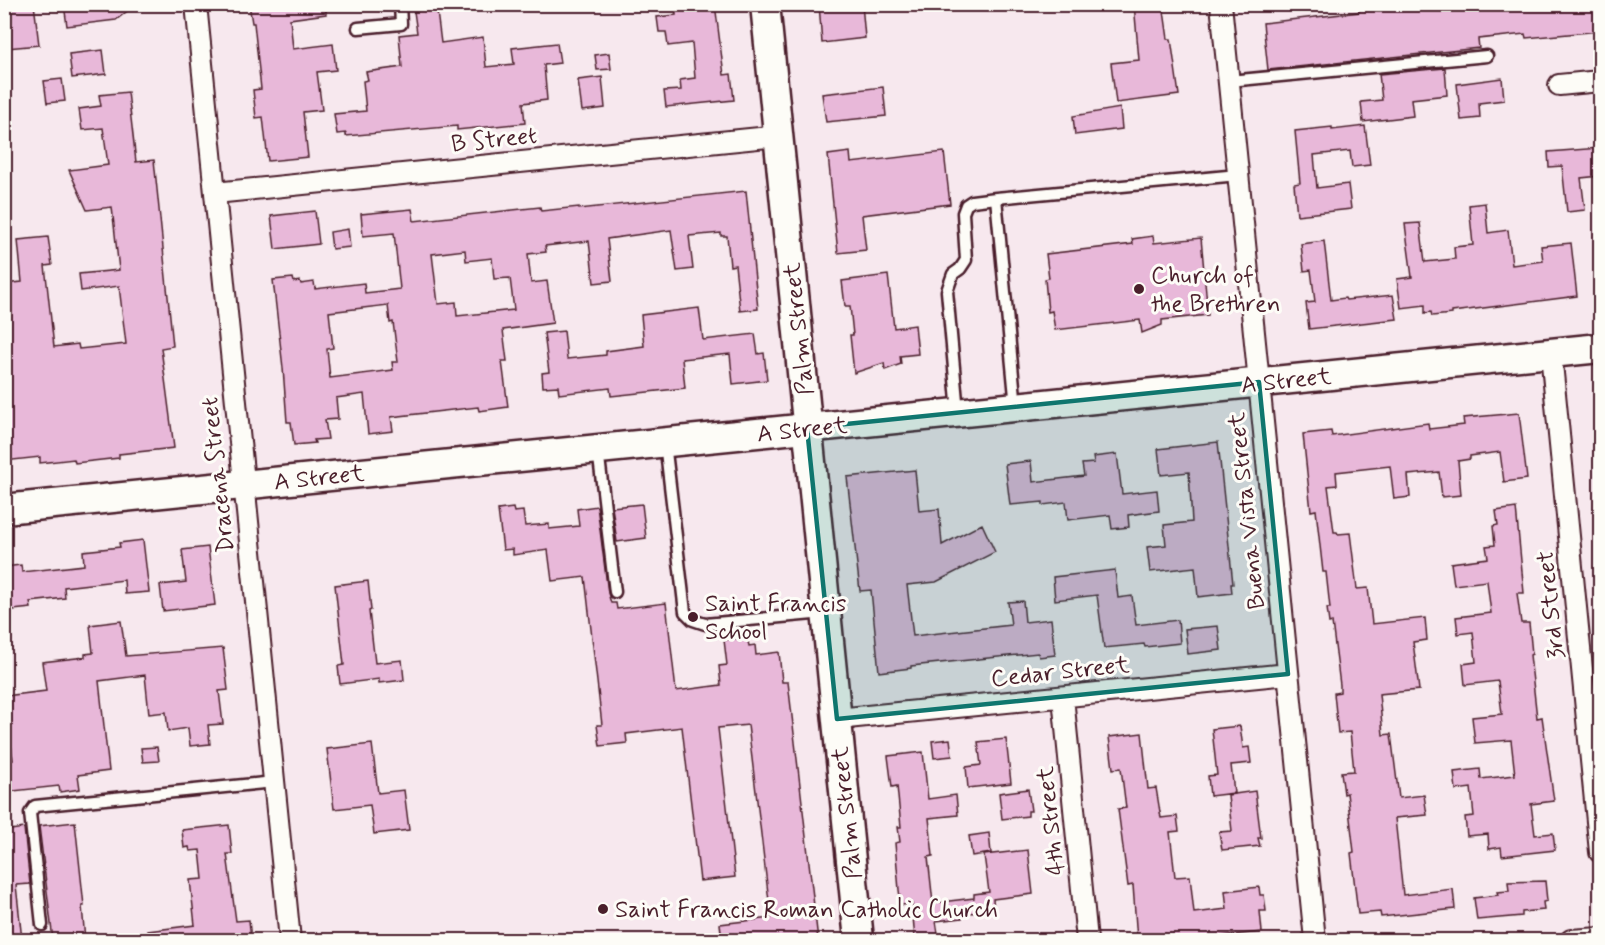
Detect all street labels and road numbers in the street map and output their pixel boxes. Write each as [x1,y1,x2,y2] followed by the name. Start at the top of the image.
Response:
[450,121,539,160] street label: B Street
[777,261,822,397] street label: Palm Street
[1239,361,1333,402] street label: A Street
[195,395,242,554] street label: Dracena Street
[755,410,849,451] street label: A Street
[1222,411,1273,611] street label: Buena Vista Street
[272,458,366,499] street label: A Street
[1530,549,1573,661] street label: 3rd Street
[989,650,1131,695] street label: Cedar Street
[825,745,870,881] street label: Palm Street
[1030,765,1073,877] street label: 4th Street

